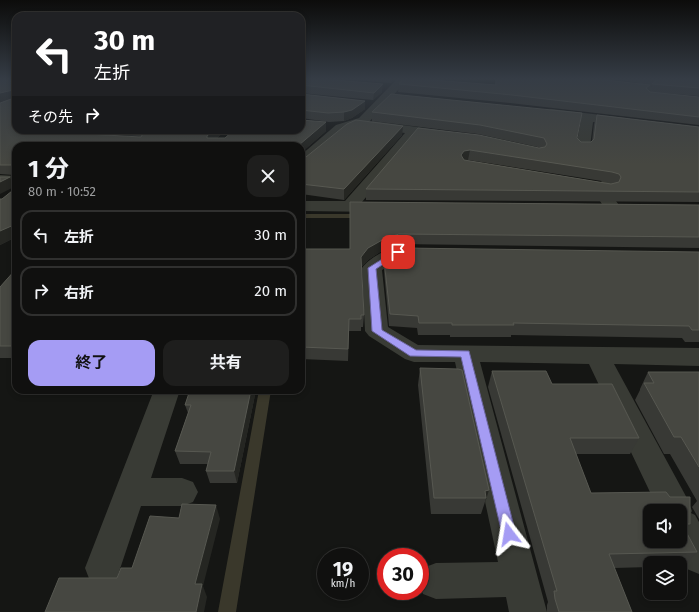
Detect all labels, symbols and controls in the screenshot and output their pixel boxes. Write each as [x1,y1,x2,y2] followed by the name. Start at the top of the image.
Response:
[94,24,155,57] text: 30 m
[28,28,80,80] icon: left
[94,62,130,84] text: 左折
[81,104,103,126] icon: right
[28,108,73,126] text: その先
[28,155,69,183] text: 1 分
[247,155,289,197] button: close
[28,184,96,199] text: 80 m · 10:52
[30,224,52,246] icon: left
[254,226,287,244] text: 30 m
[64,228,94,246] text: 左折
[381,235,415,269] pin
[387,241,409,263] icon: arrive
[30,280,52,302] icon: right
[254,282,287,300] text: 20 m
[64,284,94,302] text: 右折
[28,340,155,386] button: 終了
[163,340,289,386] button: 共有
[643,504,687,600] map controls
[643,504,687,548] button: sound
[488,513,530,555] position arrow
[377,548,429,600] speed limit sign: 30
[643,556,687,600] button: layers
[333,557,353,581] text: 19
[331,578,355,590] text: km/h

